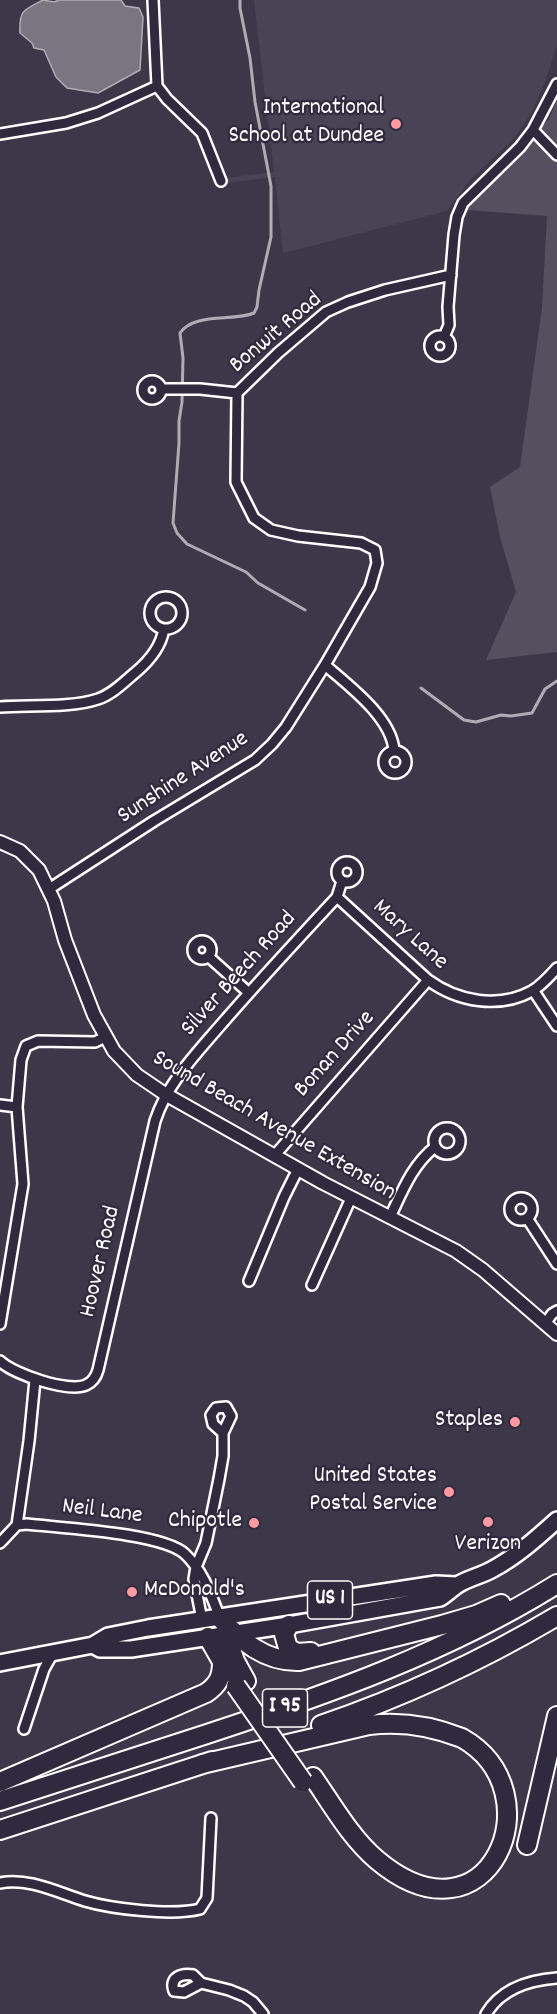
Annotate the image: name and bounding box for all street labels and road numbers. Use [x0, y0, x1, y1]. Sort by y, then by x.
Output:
street label: Bonwit Road [225, 287, 329, 381]
street label: Sunshine Avenue [113, 726, 255, 832]
street label: Mary Lane [365, 894, 453, 978]
street label: Silver Beech Road [176, 906, 304, 1044]
street label: Bonan Drive [289, 1006, 383, 1104]
street label: Sound Beach Avenue Extension [146, 1045, 400, 1209]
street label: Hoover Road [75, 1203, 129, 1321]
street label: Neil Lane [60, 1494, 144, 1532]
road number: US 1 [308, 1581, 352, 1619]
road number: I 95 [262, 1689, 308, 1727]

